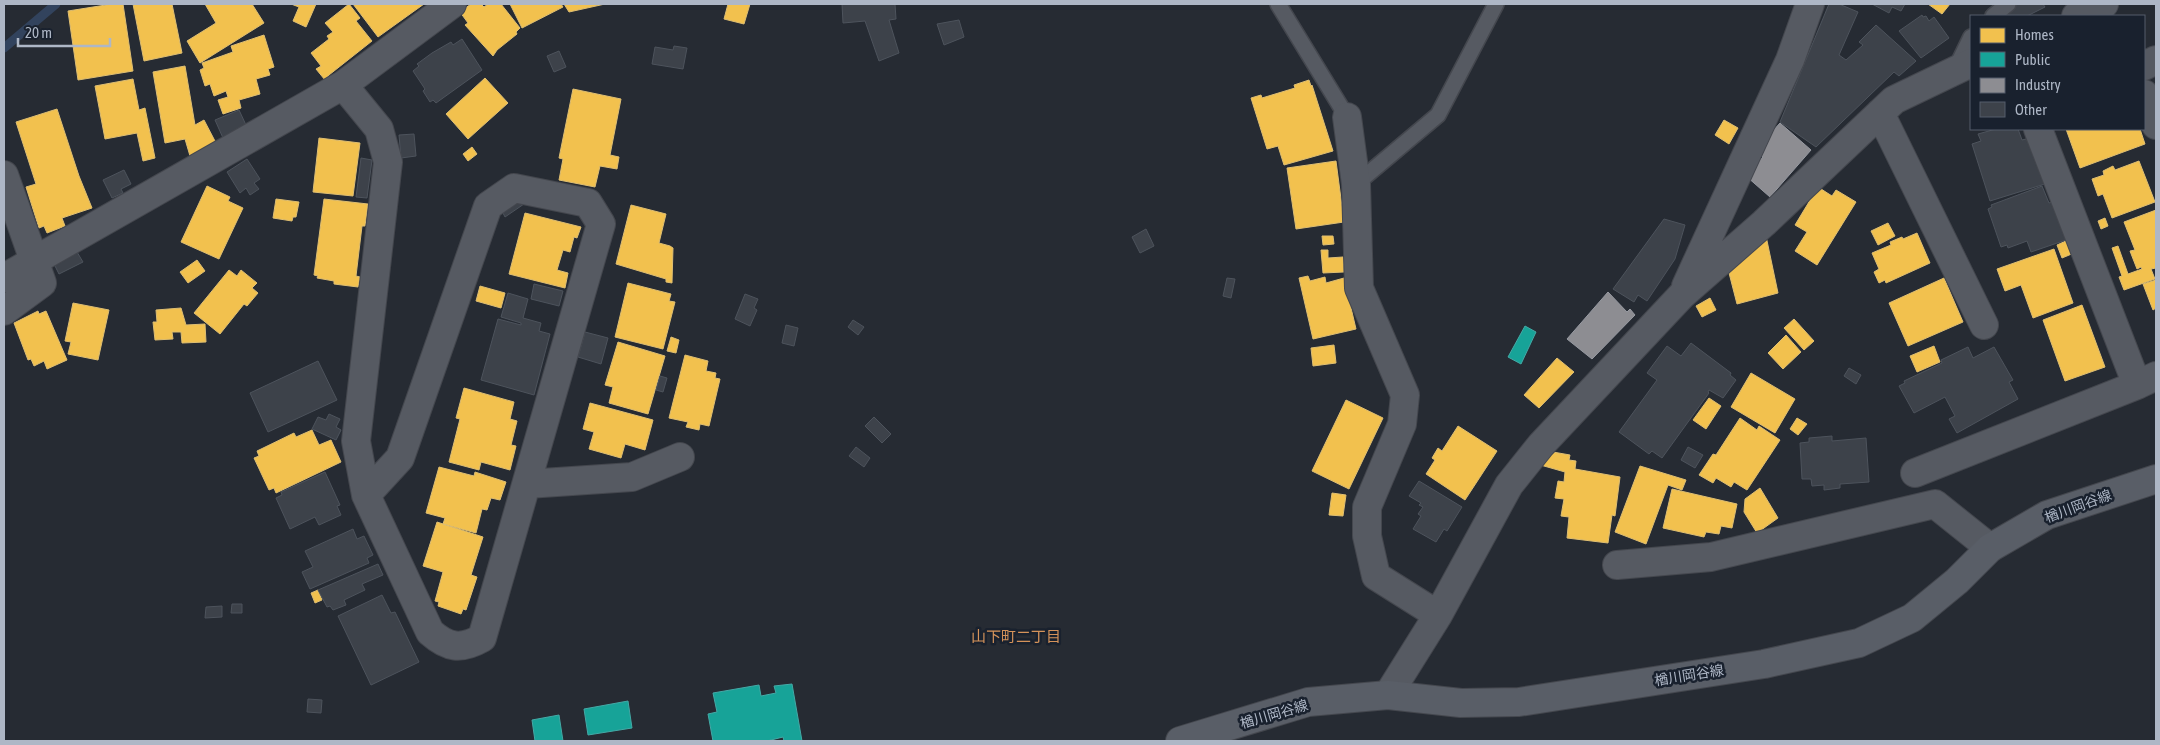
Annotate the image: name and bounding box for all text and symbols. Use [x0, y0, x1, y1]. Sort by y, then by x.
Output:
scale bar [18, 15, 110, 47]
legend [1970, 15, 2145, 130]
text: 20 m [25, 24, 52, 41]
text: Homes [2015, 26, 2054, 43]
text: Public [2015, 51, 2050, 68]
text: Industry [2015, 76, 2061, 93]
text: Other [2015, 101, 2047, 118]
street label: 楢川岡谷線 [2042, 487, 2114, 525]
district label: 山下町二丁目 [971, 628, 1061, 645]
street label: 楢川岡谷線 [1653, 662, 1725, 688]
street label: 楢川岡谷線 [1238, 697, 1310, 731]

